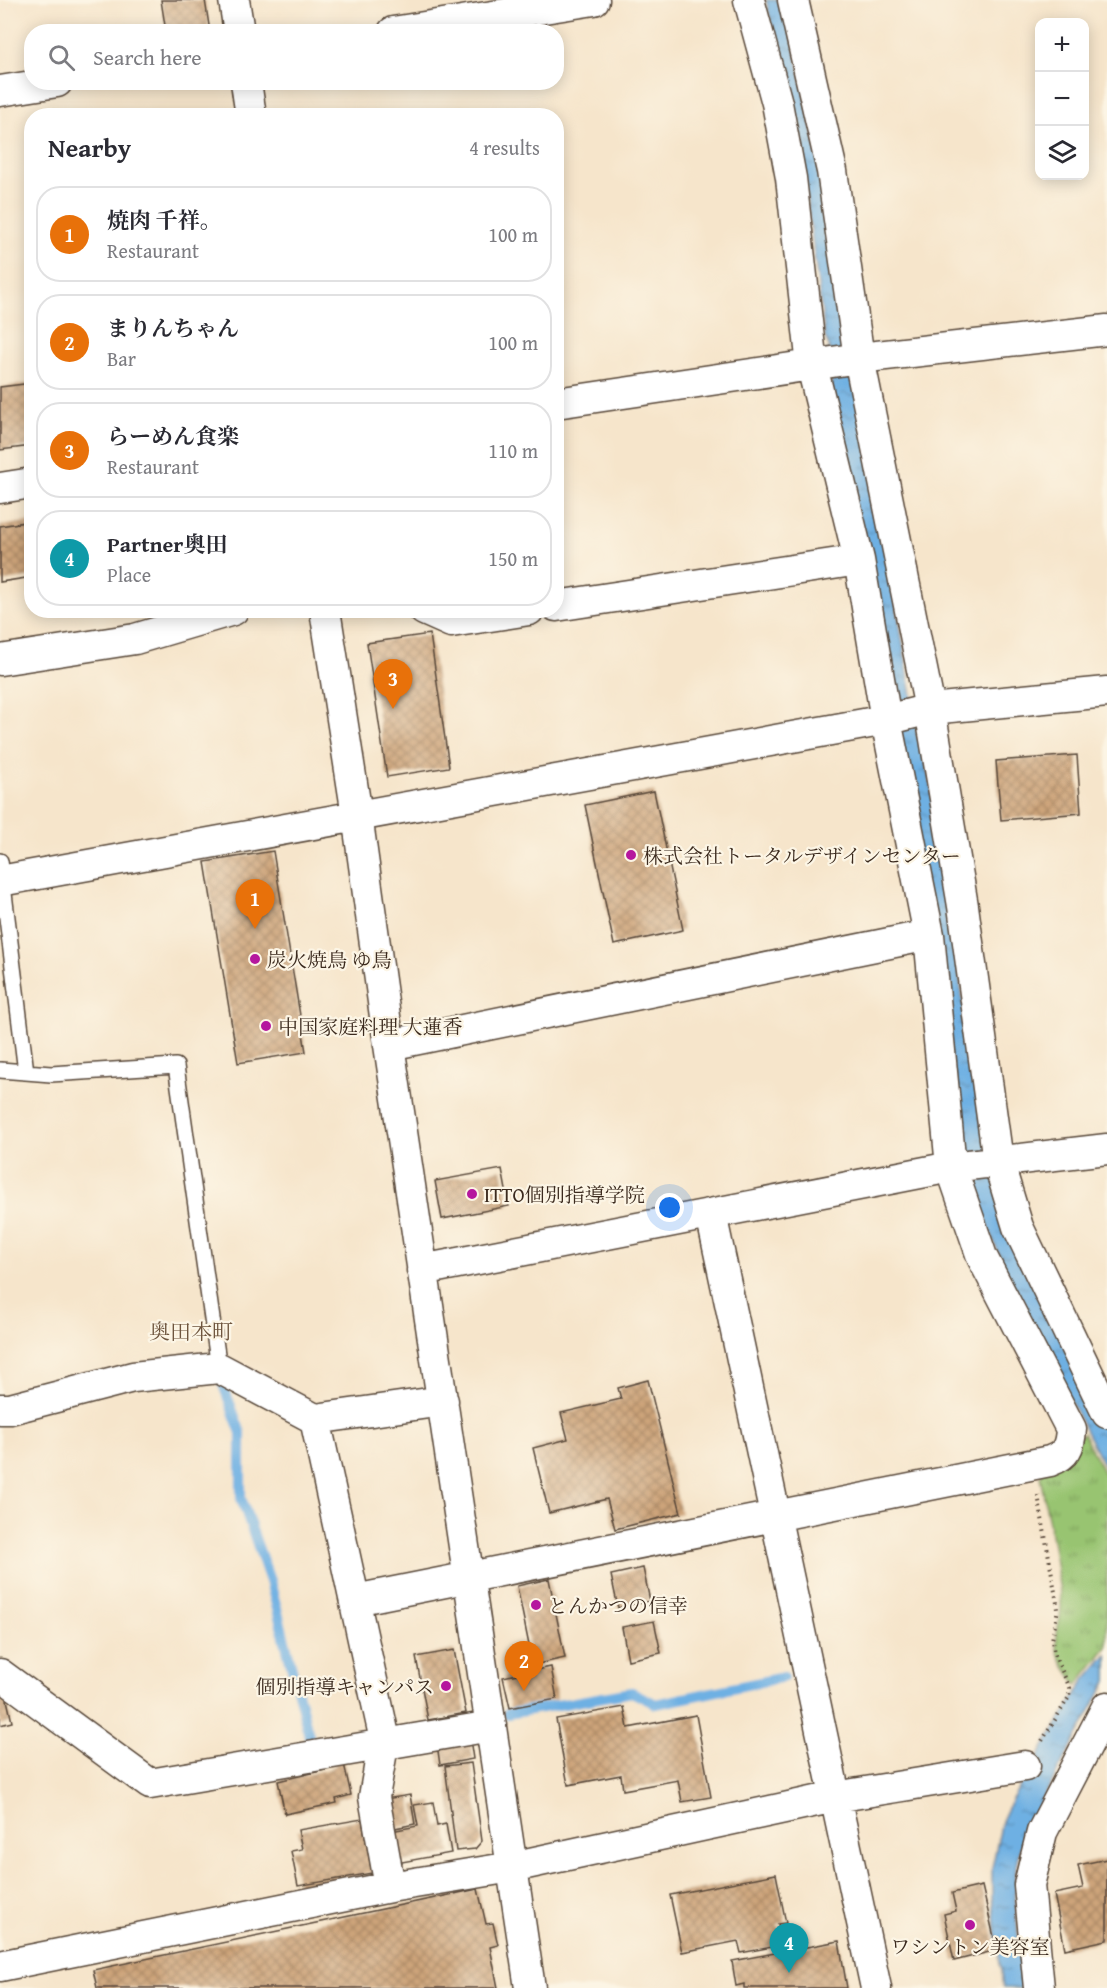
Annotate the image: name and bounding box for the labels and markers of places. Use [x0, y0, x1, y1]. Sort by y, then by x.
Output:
pin: 3 [374, 660, 412, 709]
place label: 株式会社トータルデザインセンター [643, 841, 961, 870]
marker: 株式会社トータルデザインセンター [624, 848, 638, 862]
pin: 1 [236, 880, 274, 929]
place label: 炭火焼鳥 ゆ鳥 [267, 945, 391, 974]
marker: 炭火焼鳥 ゆ鳥 [248, 952, 262, 966]
place label: 中国家庭料理 大蓮香 [278, 1012, 462, 1041]
marker: 中国家庭料理 大蓮香 [259, 1019, 273, 1033]
place label: ITTO個別指導学院 [484, 1180, 645, 1209]
marker: ITTO個別指導学院 [465, 1187, 479, 1201]
place label: とんかつの信幸 [548, 1591, 688, 1620]
marker: とんかつの信幸 [529, 1598, 543, 1612]
pin: 2 [504, 1642, 544, 1691]
place label: 個別指導キャンパス [255, 1672, 434, 1701]
marker: 個別指導キャンパス [439, 1679, 453, 1693]
marker: ワシントン美容室 [963, 1918, 977, 1932]
pin: 4 [770, 1924, 808, 1973]
place label: ワシントン美容室 [890, 1932, 1050, 1961]

